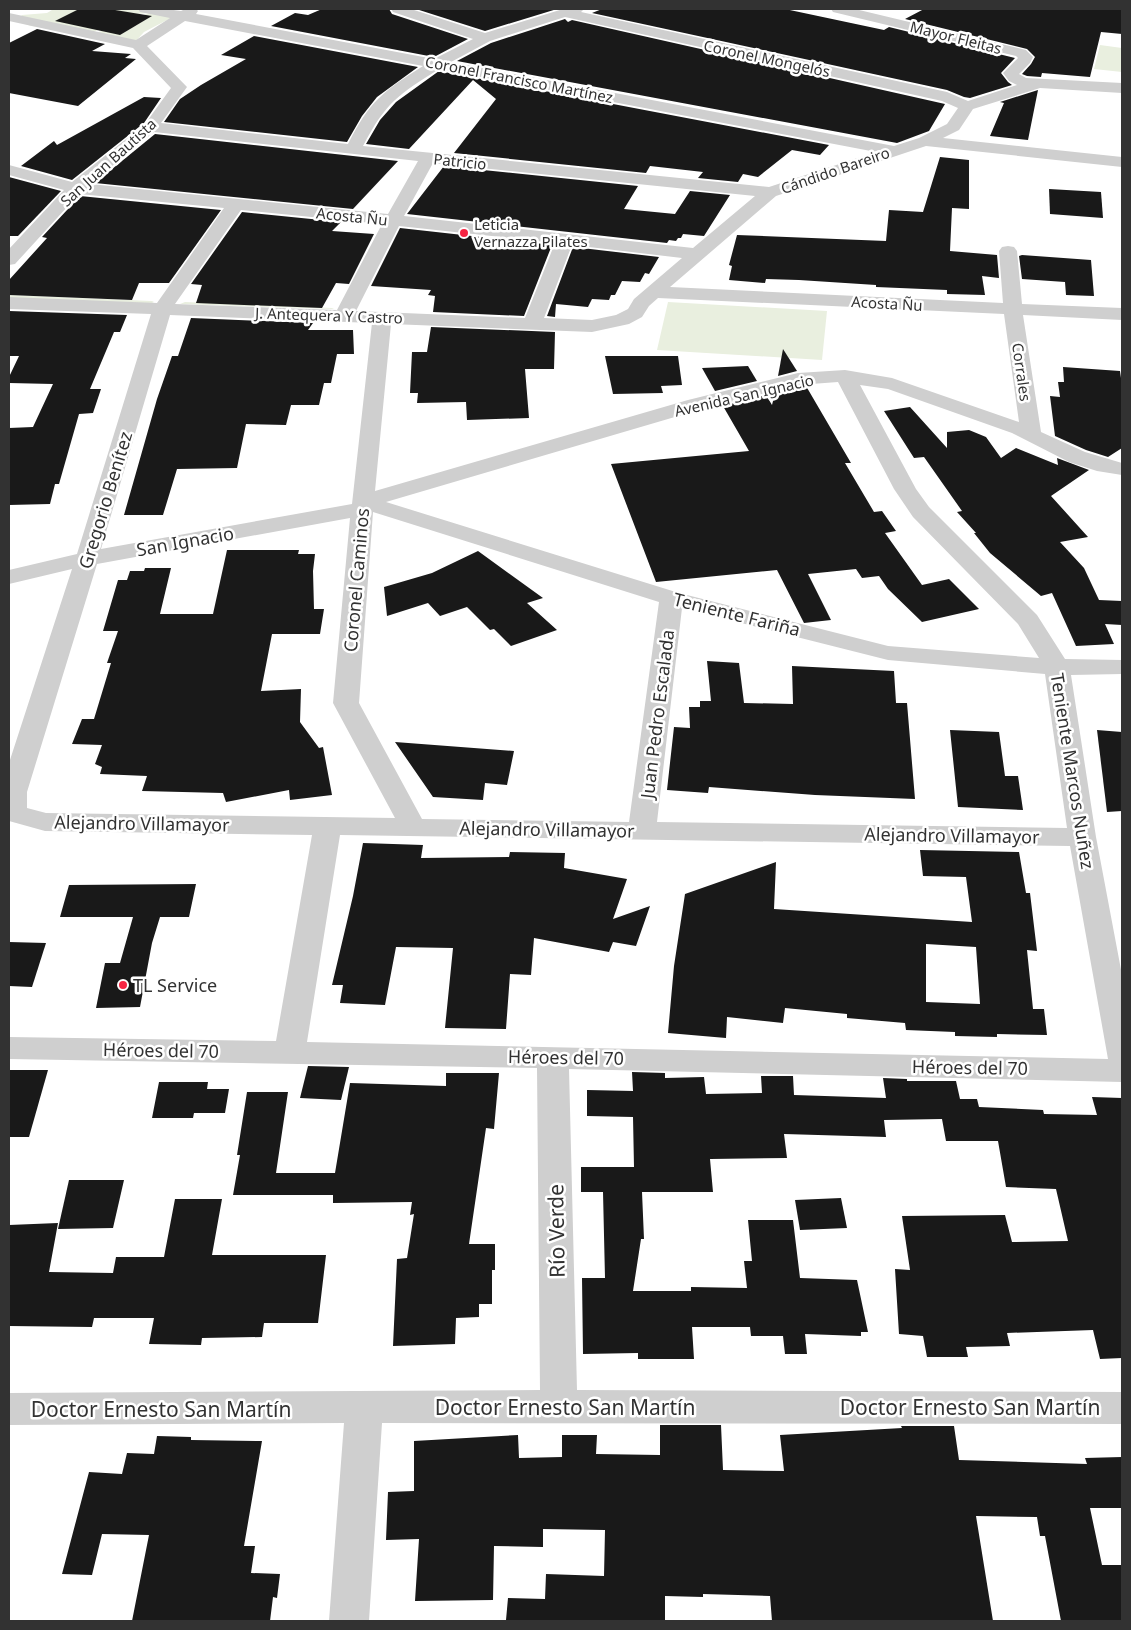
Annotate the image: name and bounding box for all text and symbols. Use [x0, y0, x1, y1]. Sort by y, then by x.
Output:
street label: Mayor Fleitas [908, 16, 1004, 58]
street label: Coronel Mongelós [702, 35, 832, 81]
street label: Coronel Francisco Martínez [423, 51, 615, 107]
street label: San Juan Bautista [56, 114, 160, 210]
street label: Cándido Bareiro [778, 142, 892, 198]
street label: Patricio [433, 148, 487, 174]
street label: Acosta Ñu [315, 202, 389, 230]
place label: Leticia Vernazza Pilates [474, 214, 588, 251]
marker: Leticia Vernazza Pilates [458, 227, 470, 239]
street label: Acosta Ñu [851, 291, 923, 315]
street label: J. Antequera Y Castro [253, 302, 403, 328]
street label: Corrales [1008, 342, 1036, 402]
street label: Avenida San Ignacio [672, 369, 816, 421]
street label: Gregorio Benítez [73, 428, 137, 572]
street label: Coronel Caminos [338, 507, 374, 653]
street label: San Ignacio [134, 521, 236, 561]
street label: Teniente Fariña [671, 587, 803, 641]
street label: Juan Pedro Escalada [634, 628, 679, 802]
street label: Teniente Marcos Nuñez [1046, 671, 1100, 871]
street label: Alejandro Villamayor [54, 809, 230, 837]
street label: Alejandro Villamayor [459, 815, 635, 843]
street label: Alejandro Villamayor [864, 821, 1040, 849]
place label: TL Service [133, 973, 217, 997]
marker: TL Service [117, 979, 129, 991]
street label: Héroes del 70 [103, 1037, 219, 1063]
street label: Héroes del 70 [508, 1044, 624, 1070]
street label: Héroes del 70 [912, 1054, 1028, 1080]
street label: Río Verde [541, 1184, 571, 1278]
street label: Doctor Ernesto San Martín [435, 1393, 695, 1421]
street label: Doctor Ernesto San Martín [840, 1393, 1100, 1421]
street label: Doctor Ernesto San Martín [31, 1395, 291, 1423]

